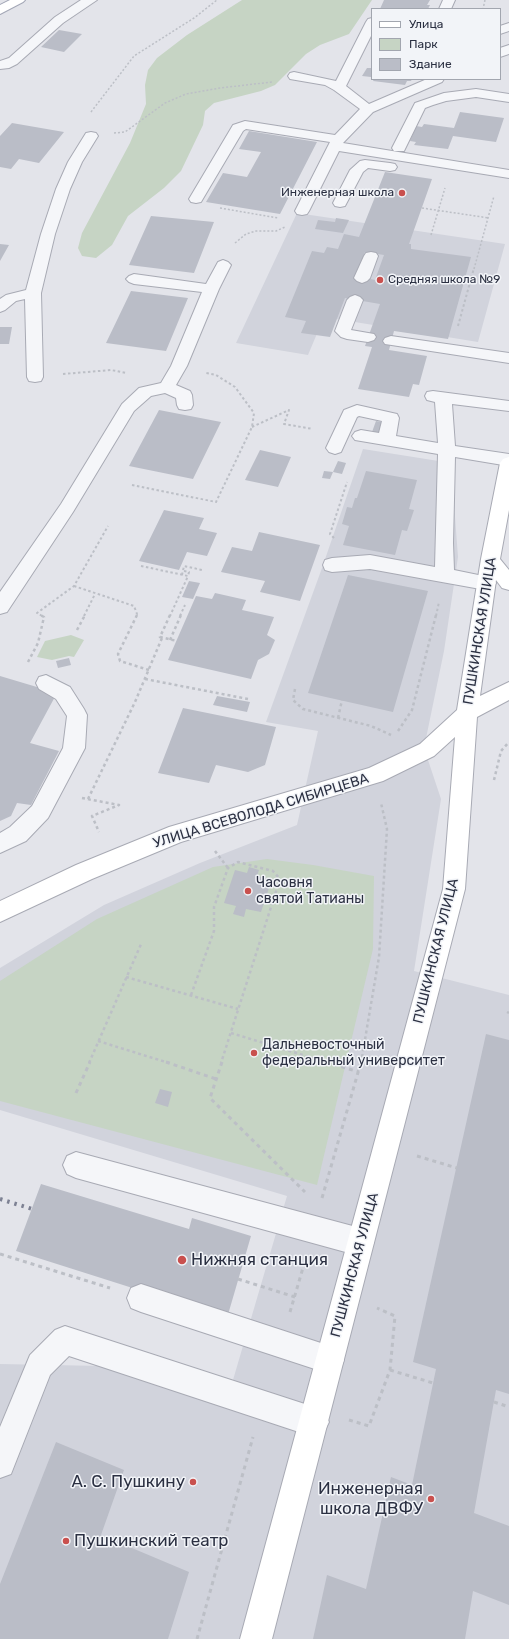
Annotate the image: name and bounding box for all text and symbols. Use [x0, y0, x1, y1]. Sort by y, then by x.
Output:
legend [371, 8, 501, 80]
text: Улица [409, 17, 443, 31]
text: Парк [409, 37, 438, 51]
text: Здание [409, 57, 452, 71]
place label: Инженерная школа [281, 186, 394, 200]
marker: Инженерная школа [397, 188, 407, 198]
place label: Средняя школа №9 [388, 273, 500, 287]
marker: Средняя школа №9 [375, 275, 385, 285]
street label: ПУШКИНСКАЯ УЛИЦА [460, 556, 500, 706]
street label: УЛИЦА ВСЕВОЛОДА СИБИРЦЕВА [151, 770, 371, 852]
place label: Часовня святой Татианы [256, 875, 364, 908]
street label: ПУШКИНСКАЯ УЛИЦА [410, 877, 462, 1025]
marker: Часовня святой Татианы [243, 886, 253, 896]
place label: Дальневосточный федеральный университет [262, 1037, 445, 1070]
marker: Дальневосточный федеральный университет [249, 1048, 259, 1058]
street label: ПУШКИНСКАЯ УЛИЦА [328, 1191, 382, 1339]
place label: Нижняя станция [191, 1250, 328, 1270]
marker: Нижняя станция [176, 1254, 188, 1266]
place label: А. С. Пушкину [71, 1472, 185, 1492]
marker: А. С. Пушкину [188, 1477, 198, 1487]
place label: Инженерная школа ДВФУ [318, 1479, 423, 1519]
marker: Инженерная школа ДВФУ [426, 1494, 436, 1504]
place label: Пушкинский театр [74, 1531, 228, 1551]
marker: Пушкинский театр [61, 1536, 71, 1546]

